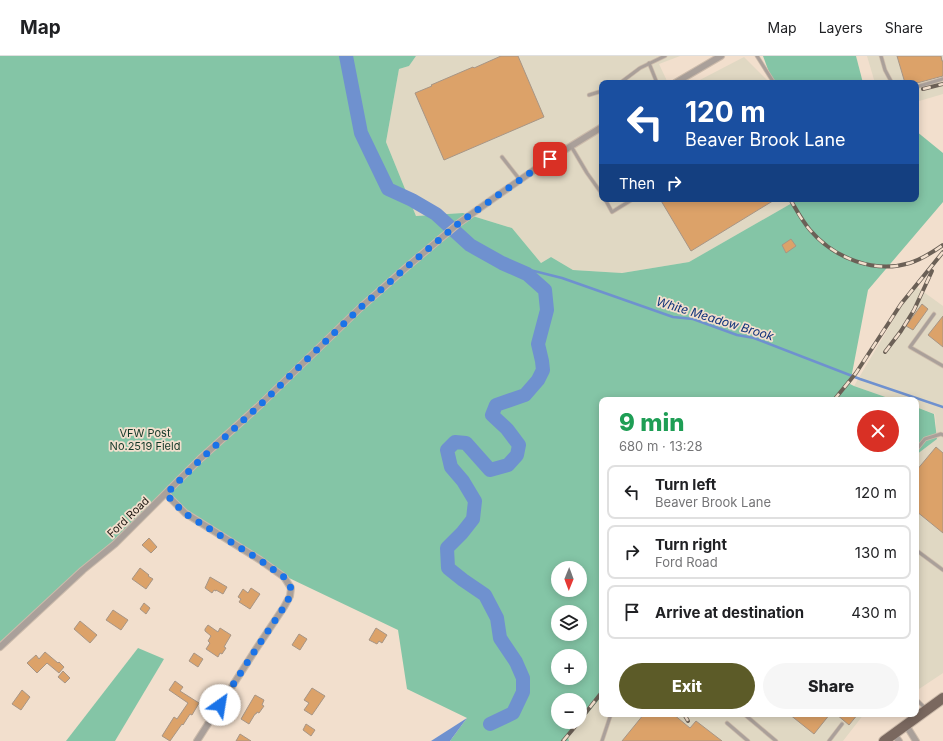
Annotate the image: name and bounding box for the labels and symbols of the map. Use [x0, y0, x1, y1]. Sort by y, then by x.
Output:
pin [533, 142, 567, 176]
water label: White Meadow Brook [655, 294, 776, 344]
park label: VFW Post No.2519 Field [110, 426, 180, 453]
street label: Ford Road [104, 494, 152, 540]
north arrow [551, 561, 587, 597]
position arrow [199, 684, 241, 726]

